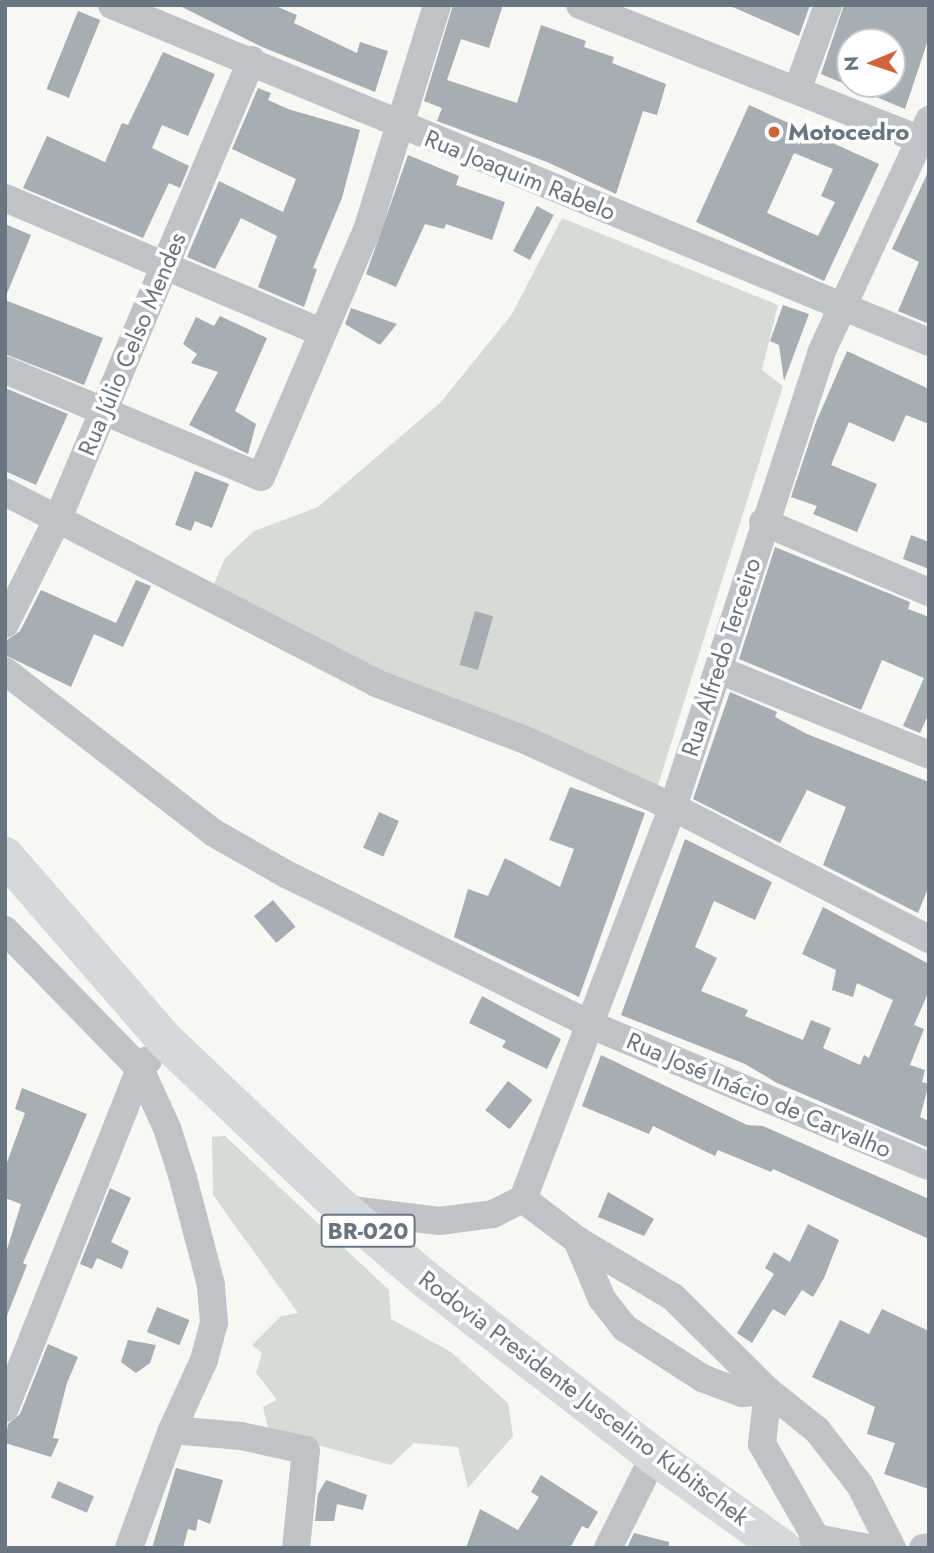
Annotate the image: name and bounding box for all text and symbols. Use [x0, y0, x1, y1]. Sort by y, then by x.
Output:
north arrow [836, 28, 906, 98]
text: N [838, 56, 865, 72]
place label: Motocedro [788, 118, 909, 146]
street label: Rua Joaquim Rabelo [420, 124, 620, 226]
marker: Motocedro [766, 124, 782, 140]
street label: Rua Júlio Celso Mendes [72, 228, 192, 460]
street label: Rua Alfredo Terceiro [675, 554, 767, 760]
street label: Rua José Inácio de Carvalho [622, 1026, 896, 1164]
road number: BR-020 [319, 1212, 417, 1250]
street label: Rodovia Presidente Juscelino Kubitschek [413, 1264, 755, 1532]

